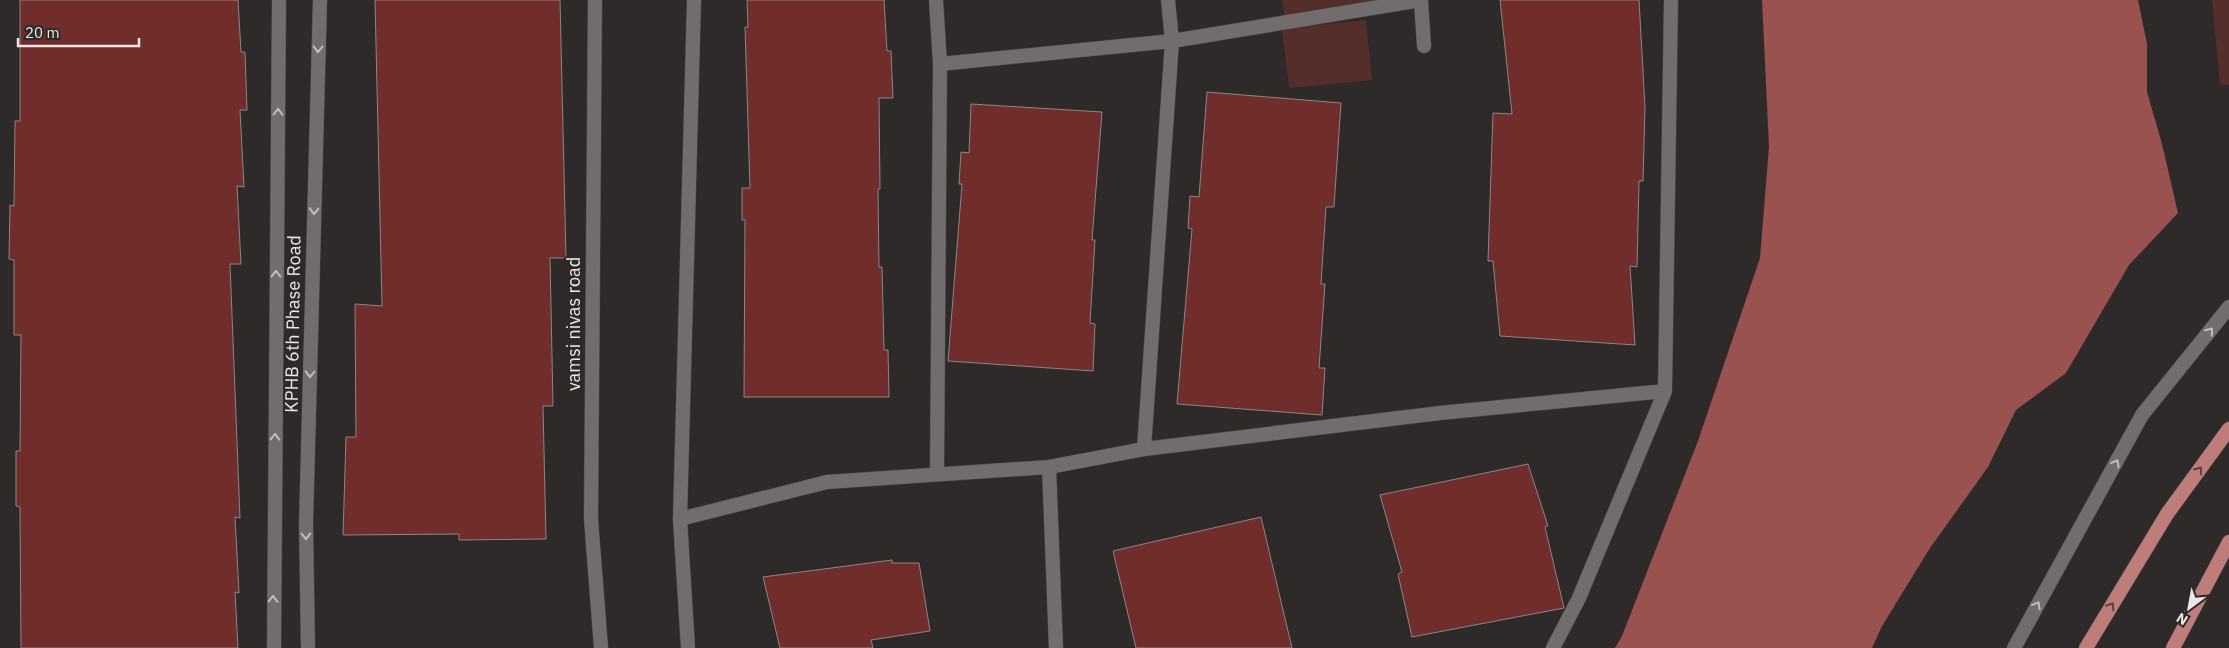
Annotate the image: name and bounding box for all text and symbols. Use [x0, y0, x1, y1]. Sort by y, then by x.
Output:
scale bar [18, 15, 139, 47]
text: 20 m [25, 23, 60, 42]
one-way arrow [313, 45, 324, 53]
one-way arrow [273, 108, 283, 116]
one-way arrow [309, 208, 319, 215]
street label: KPHB 6th Phase Road [279, 235, 306, 413]
street label: vamsi nivas road [562, 257, 585, 391]
one-way arrow [271, 270, 281, 278]
one-way arrow [2204, 328, 2212, 337]
one-way arrow [305, 370, 315, 378]
one-way arrow [270, 433, 280, 440]
one-way arrow [2109, 459, 2119, 468]
one-way arrow [2193, 466, 2202, 476]
one-way arrow [301, 532, 311, 540]
north arrow [2164, 583, 2214, 633]
one-way arrow [268, 595, 278, 603]
one-way arrow [2031, 602, 2041, 611]
one-way arrow [2104, 603, 2114, 612]
text: N [2173, 609, 2191, 629]

